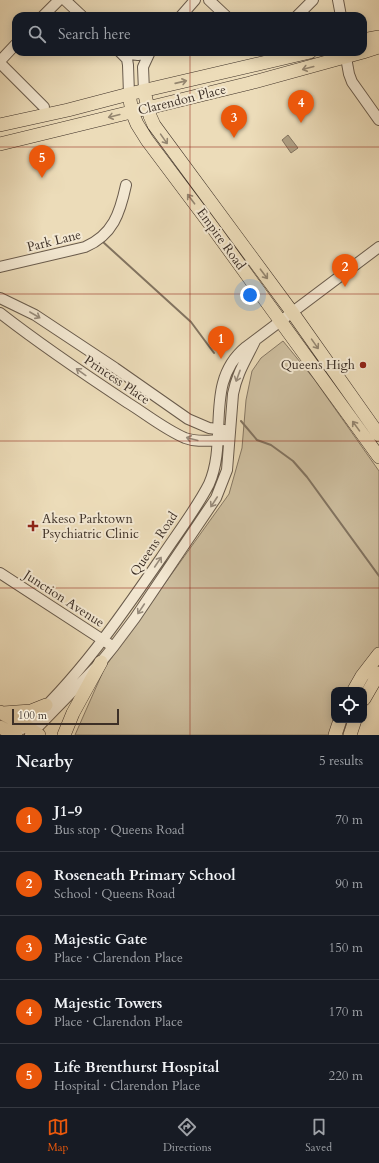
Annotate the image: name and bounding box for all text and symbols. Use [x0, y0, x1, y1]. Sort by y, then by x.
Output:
search box [12, 12, 367, 56]
icon: search [26, 23, 48, 45]
text: Search here [58, 24, 131, 44]
one-way arrow [302, 65, 315, 72]
one-way arrow [175, 78, 188, 85]
street label: Clarendon Place [136, 80, 228, 120]
pin: 4 [288, 90, 314, 123]
pin: 3 [221, 105, 247, 138]
one-way arrow [108, 113, 121, 120]
one-way arrow [160, 133, 168, 144]
pin: 5 [29, 145, 55, 178]
one-way arrow [187, 193, 195, 204]
street label: Empire Road [192, 204, 250, 274]
street label: Park Lane [25, 226, 83, 256]
pin: 2 [332, 254, 358, 287]
one-way arrow [259, 268, 268, 279]
your location [240, 285, 260, 305]
one-way arrow [29, 312, 41, 320]
pin: 1 [208, 326, 234, 359]
one-way arrow [311, 338, 319, 349]
street label: Princess Place [80, 351, 154, 409]
place label: Queens High [281, 356, 355, 374]
marker: Queens High [358, 360, 368, 370]
one-way arrow [76, 368, 87, 376]
one-way arrow [233, 369, 241, 381]
one-way arrow [352, 421, 360, 432]
one-way arrow [185, 435, 198, 442]
one-way arrow [209, 496, 218, 507]
street label: Queens Road [126, 508, 182, 580]
place label: Akeso Parktown Psychiatric Clinic [42, 510, 139, 543]
marker: Akeso Parktown Psychiatric Clinic [27, 520, 39, 532]
one-way arrow [154, 556, 162, 568]
street label: Junction Avenue [19, 565, 108, 632]
one-way arrow [137, 604, 145, 615]
map controls [331, 687, 367, 723]
button: locate [331, 687, 367, 723]
scale bar [12, 707, 119, 726]
text: 100 m [18, 708, 47, 723]
text: Nearby [16, 750, 73, 773]
text: 5 results [319, 752, 363, 770]
text: J1-9 [54, 801, 82, 821]
text: 1 [26, 811, 32, 829]
text: 70 m [335, 811, 363, 829]
text: Bus stop · Queens Road [54, 821, 184, 839]
text: Roseneath Primary School [54, 865, 236, 885]
text: 2 [26, 875, 32, 893]
text: 90 m [335, 875, 363, 893]
text: School · Queens Road [54, 885, 175, 903]
text: Majestic Gate [54, 929, 147, 949]
text: 3 [26, 939, 32, 957]
text: 150 m [329, 939, 363, 957]
text: Place · Clarendon Place [54, 949, 183, 967]
text: Majestic Towers [54, 993, 162, 1013]
text: 4 [26, 1003, 32, 1021]
text: 170 m [329, 1003, 363, 1021]
text: Place · Clarendon Place [54, 1013, 183, 1031]
text: Life Brenthurst Hospital [54, 1057, 219, 1077]
text: 5 [26, 1067, 32, 1085]
text: 220 m [329, 1067, 363, 1085]
text: Hospital · Clarendon Place [54, 1077, 200, 1095]
tab: Map [47, 1116, 69, 1155]
tab: Directions [163, 1116, 211, 1155]
tab: Saved [305, 1116, 332, 1155]

